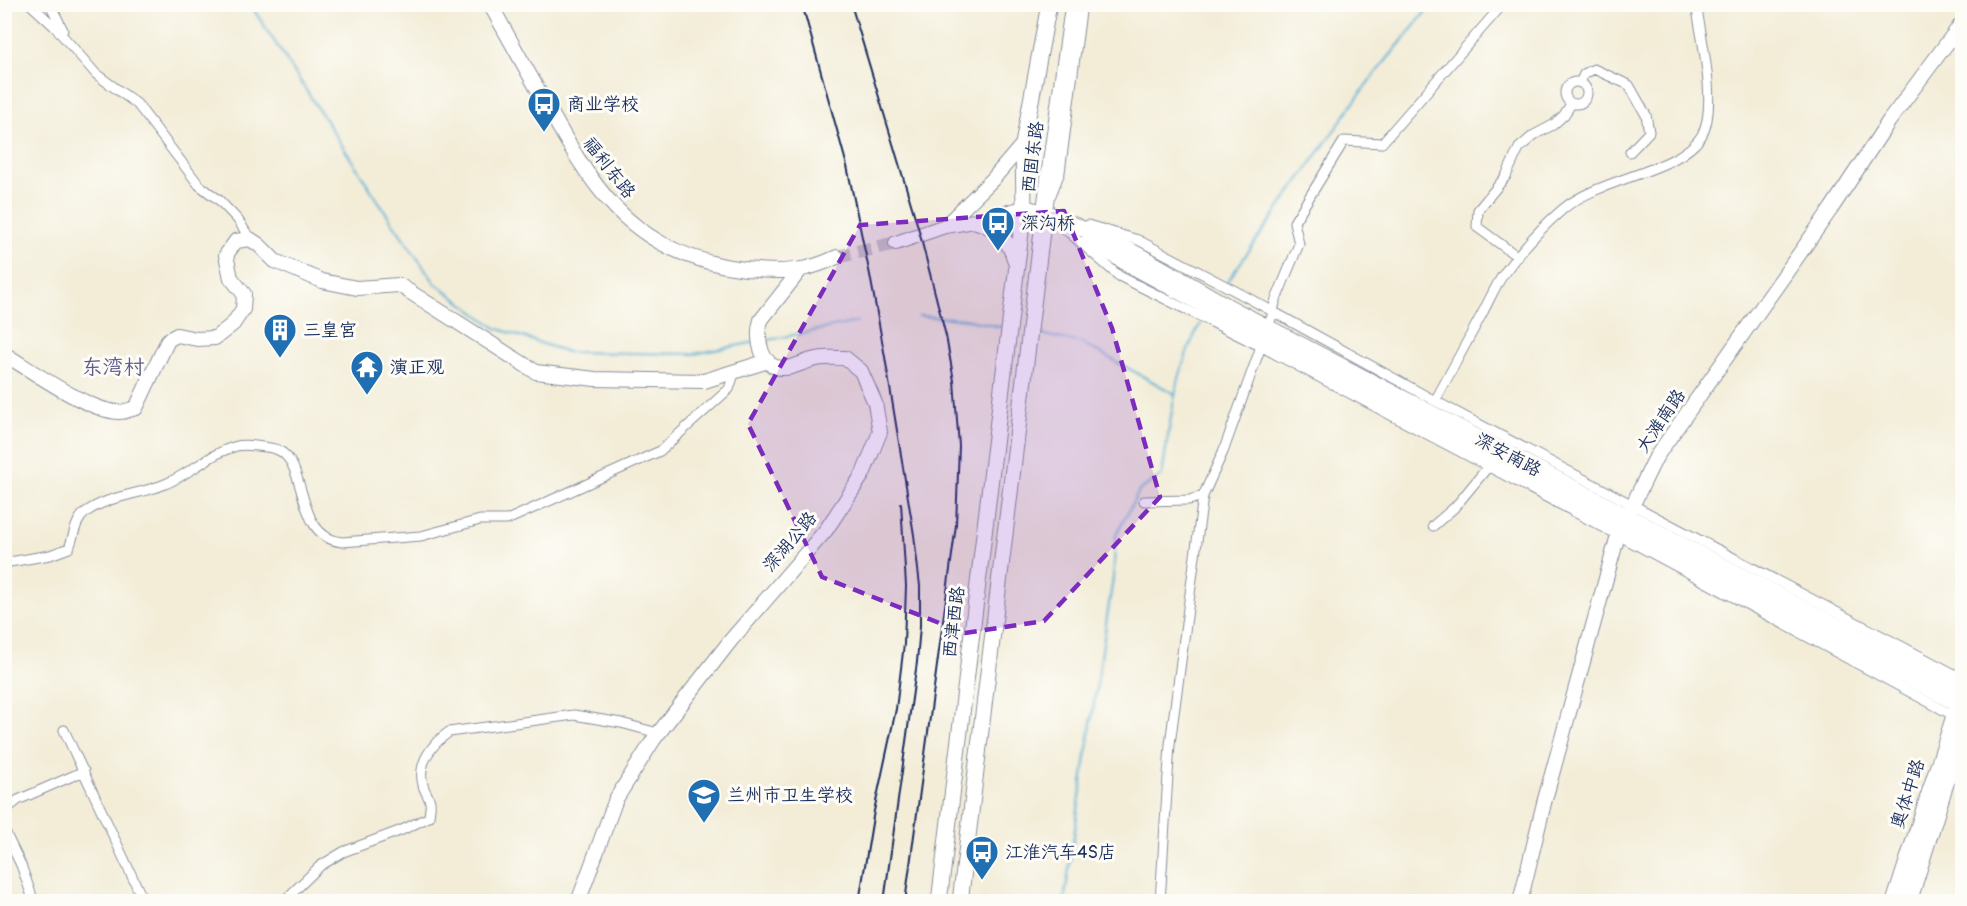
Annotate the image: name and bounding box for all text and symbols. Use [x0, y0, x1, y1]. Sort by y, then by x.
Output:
bus stop icon: 商业学校 [526, 86, 562, 133]
place label: 商业学校 [567, 93, 639, 116]
street label: 西固东路 [1017, 120, 1049, 194]
street label: 福利东路 [578, 133, 640, 203]
bus stop icon: 深沟桥 [980, 205, 1016, 252]
place label: 深沟桥 [1021, 212, 1075, 235]
building icon: 三皇宫 [262, 312, 298, 359]
place label: 三皇宫 [303, 319, 357, 342]
temple icon: 演正观 [349, 349, 385, 396]
district label: 东湾村 [82, 354, 145, 381]
place label: 演正观 [390, 356, 444, 379]
street label: 大滩南路 [1631, 385, 1691, 457]
street label: 深安南路 [1471, 428, 1545, 482]
street label: 深湖公路 [758, 507, 822, 577]
street label: 西津西路 [938, 585, 970, 659]
street label: 奥体中路 [1886, 756, 1930, 832]
school or university icon: 兰州市卫生学校 [686, 777, 722, 824]
place label: 兰州市卫生学校 [727, 784, 853, 807]
bus stop icon: 江淮汽车4S店 [964, 834, 1000, 881]
place label: 江淮汽车4S店 [1005, 841, 1116, 864]

